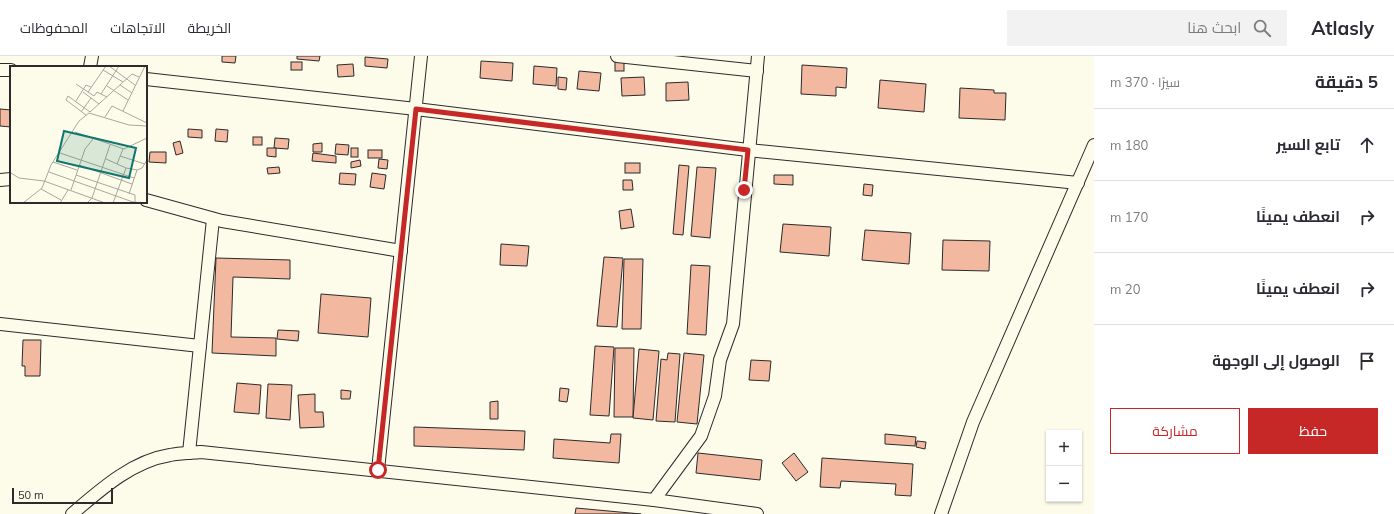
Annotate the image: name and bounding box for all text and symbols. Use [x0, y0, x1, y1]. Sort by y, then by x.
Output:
search box [1007, 10, 1287, 46]
text: Atlasly [1311, 16, 1374, 40]
icon: search [1251, 17, 1273, 39]
text: ابحث هنا [1187, 18, 1241, 37]
text: المحفوظات [20, 19, 88, 37]
text: الاتجاهات [110, 19, 166, 37]
text: الخريطة [188, 19, 231, 37]
inset map [10, 66, 147, 203]
text: 5 دقيقة [1315, 71, 1378, 92]
text: سيرًا · 370 m [1110, 74, 1180, 90]
icon: ahead [1356, 134, 1378, 156]
text: تابع السير [1276, 135, 1340, 154]
text: 180 m [1110, 137, 1148, 153]
route end [735, 181, 753, 199]
icon: right [1356, 206, 1378, 228]
text: انعطف يمينًا [1256, 207, 1340, 226]
text: 170 m [1110, 209, 1148, 225]
icon: right [1356, 278, 1378, 300]
text: انعطف يمينًا [1256, 279, 1340, 298]
text: 20 m [1110, 281, 1140, 297]
icon: arrive [1356, 350, 1378, 372]
text: الوصول إلى الوجهة [1212, 351, 1340, 370]
button: مشاركة [1110, 408, 1240, 454]
button: حفظ [1248, 408, 1378, 454]
map controls [1046, 430, 1082, 502]
button: + [1046, 430, 1082, 466]
route start [369, 461, 387, 479]
button: − [1046, 466, 1082, 502]
scale bar [12, 486, 113, 505]
text: 50 m [18, 488, 44, 502]

